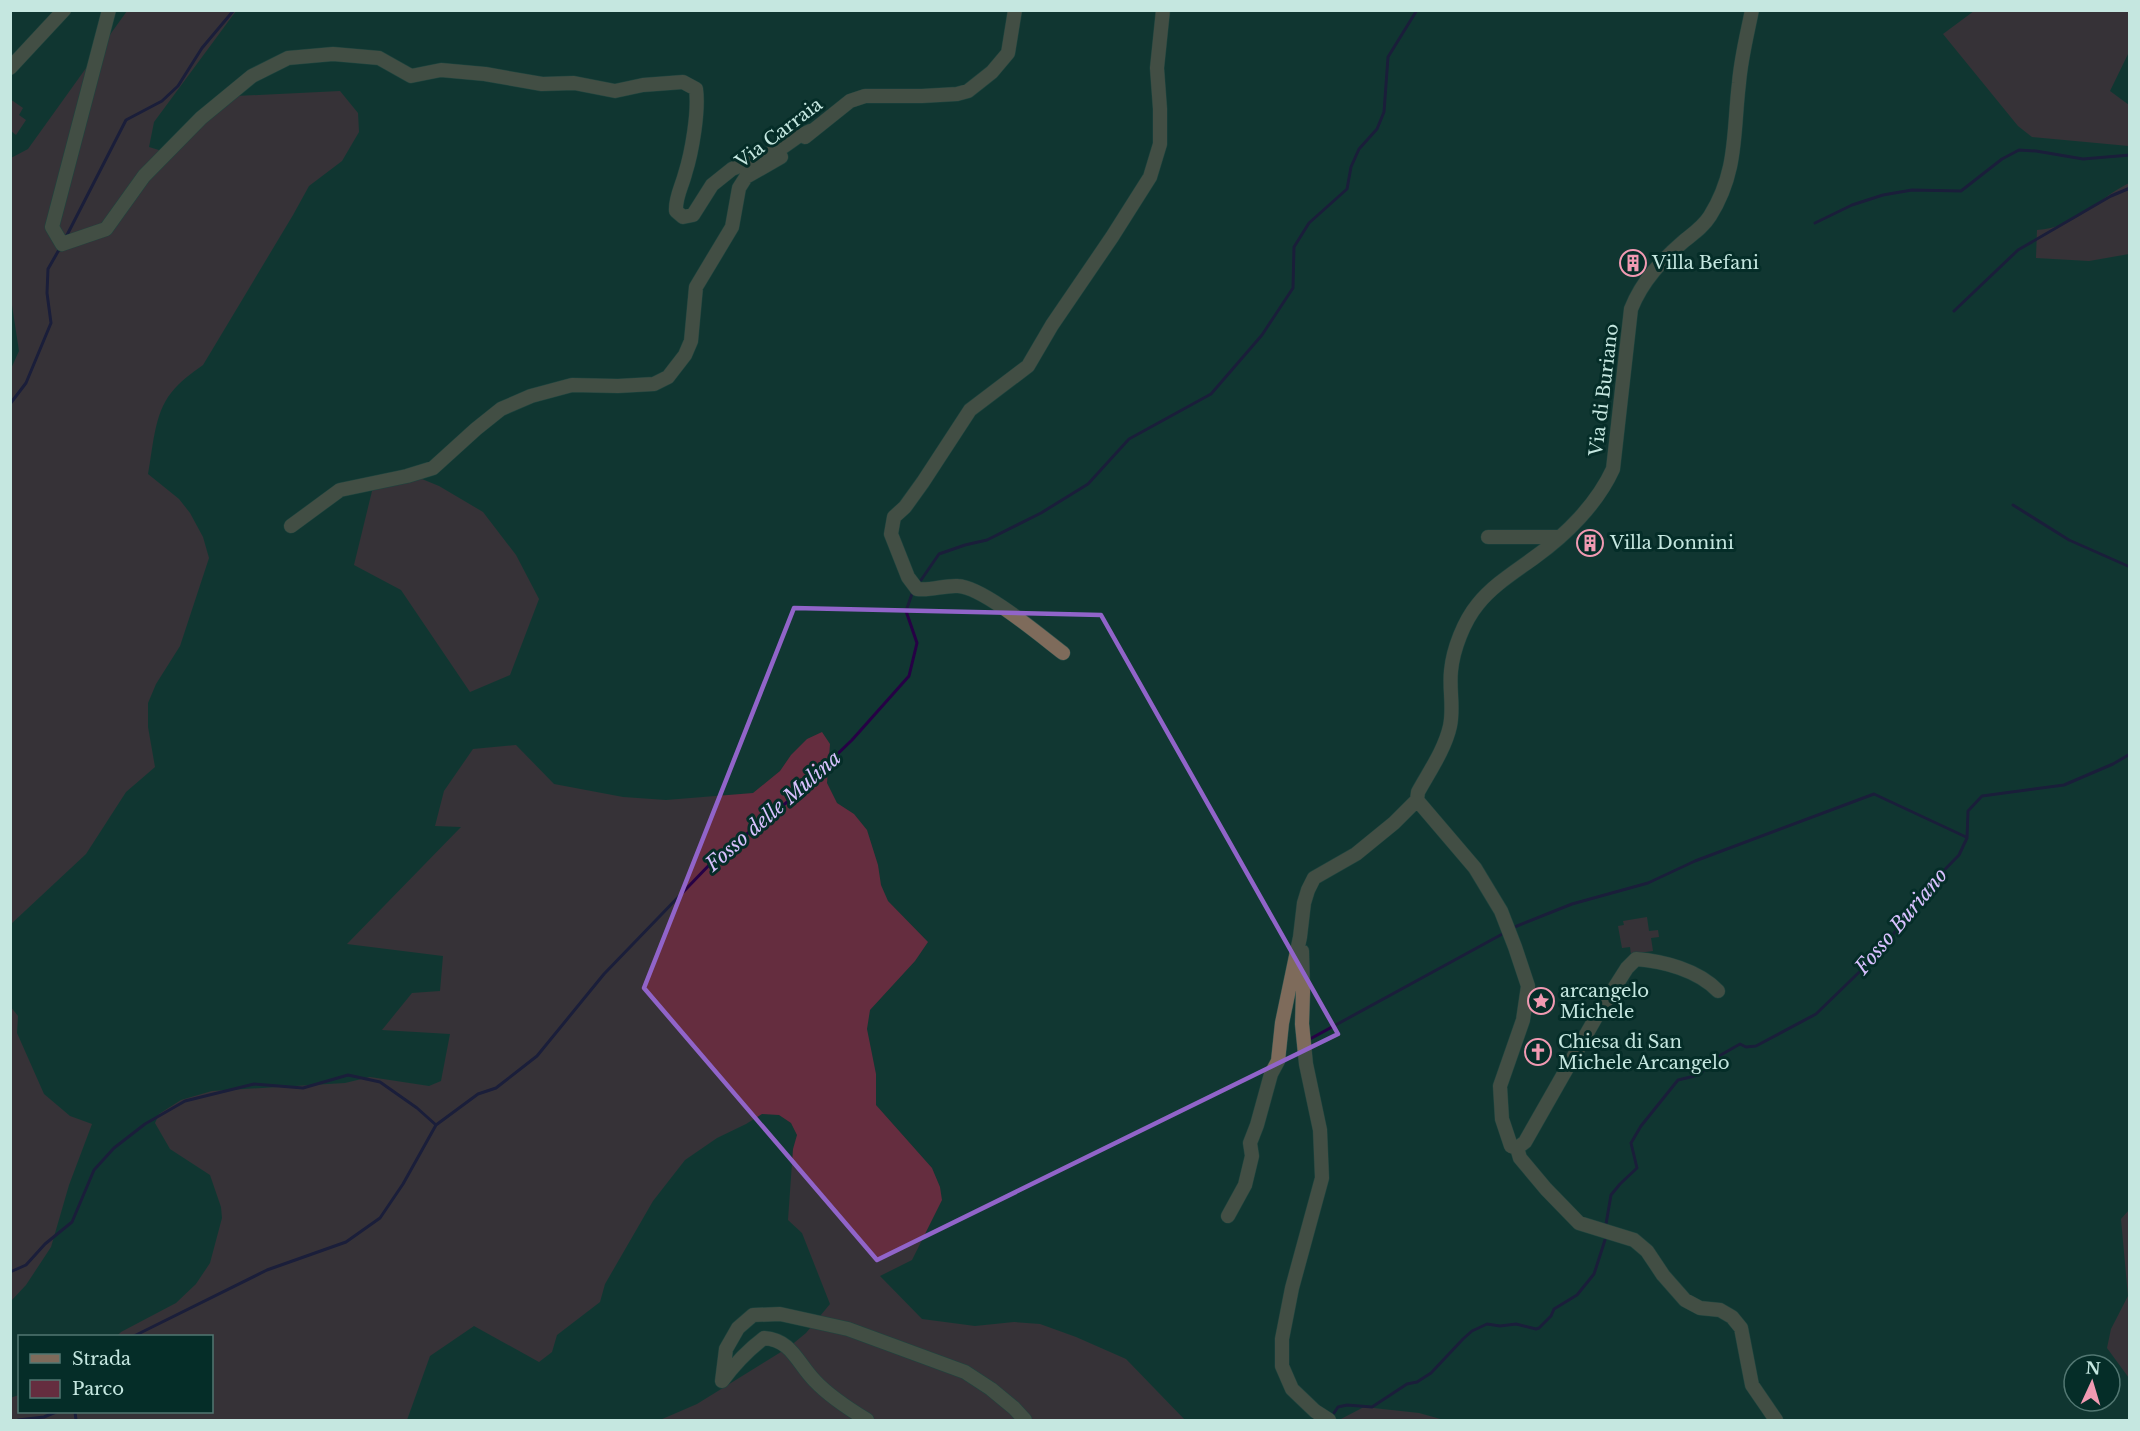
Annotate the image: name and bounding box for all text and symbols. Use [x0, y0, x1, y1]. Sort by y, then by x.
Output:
street label: Via Carraia [731, 93, 827, 173]
building icon: Villa Befani [1618, 248, 1648, 278]
place label: Villa Befani [1651, 252, 1759, 274]
street label: Via di Buriano [1585, 323, 1623, 458]
building icon: Villa Donnini [1575, 528, 1605, 558]
place label: Villa Donnini [1609, 532, 1734, 554]
water label: Fosso delle Mulina [700, 746, 846, 877]
water label: Fosso Buriano [1849, 863, 1952, 980]
place label: arcangelo Michele [1560, 980, 1649, 1023]
place icon: arcangelo Michele [1526, 986, 1556, 1016]
place label: Chiesa di San Michele Arcangelo [1558, 1031, 1730, 1074]
church icon: Chiesa di San Michele Arcangelo [1523, 1037, 1553, 1067]
legend [18, 1335, 213, 1413]
text: Strada [72, 1348, 131, 1370]
north arrow [2062, 1353, 2122, 1413]
text: N [2085, 1358, 2101, 1379]
text: Parco [72, 1378, 124, 1400]

